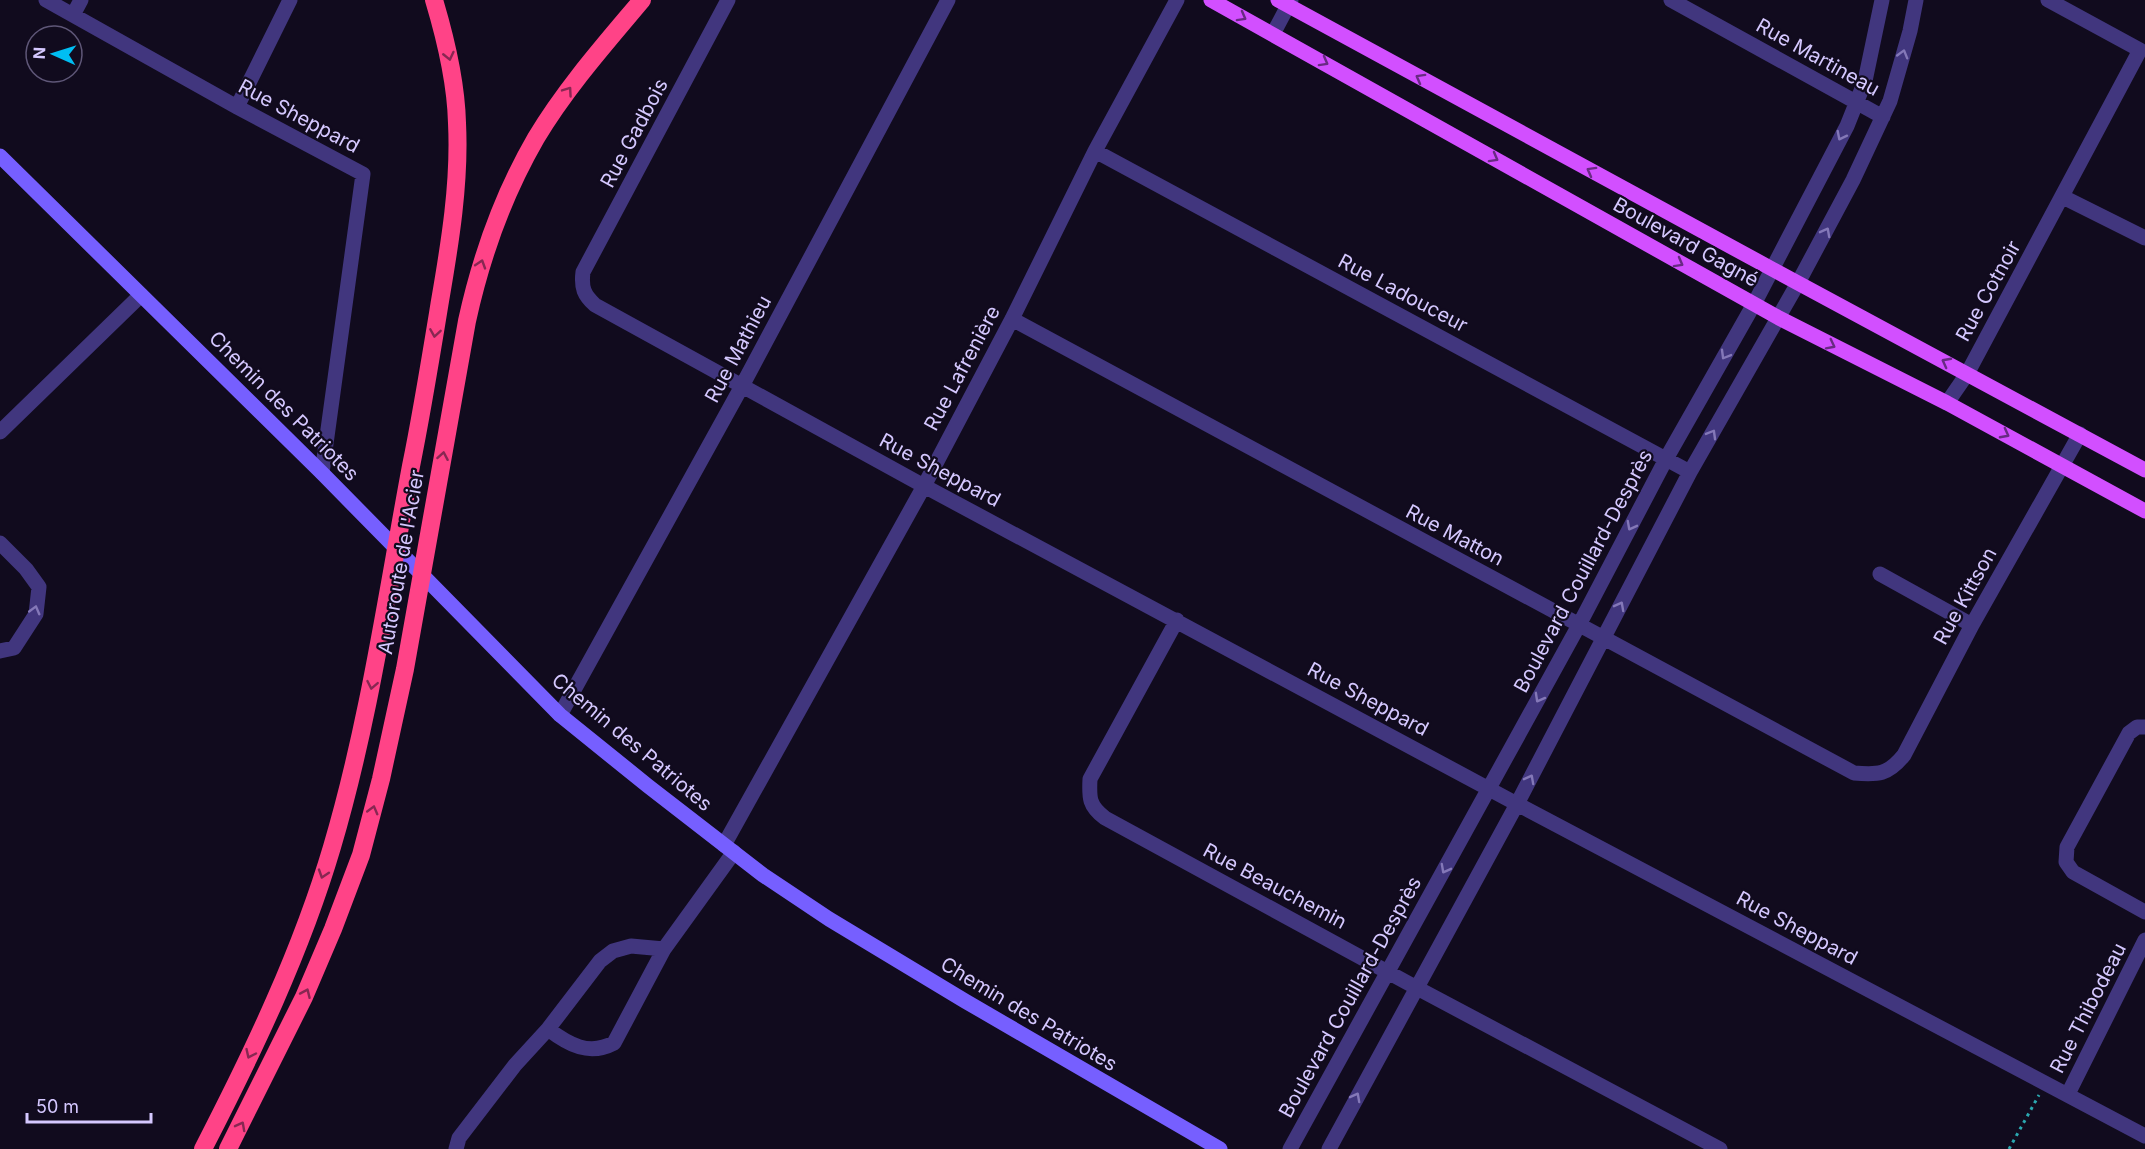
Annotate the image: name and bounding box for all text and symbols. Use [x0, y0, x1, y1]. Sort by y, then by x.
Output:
one-way arrow [1236, 10, 1246, 21]
street label: Rue Martineau [1752, 13, 1884, 101]
north arrow [24, 24, 84, 84]
text: N [29, 47, 49, 60]
one-way arrow [1896, 49, 1909, 59]
one-way arrow [442, 51, 455, 61]
one-way arrow [1318, 55, 1329, 66]
street label: Rue Sheppard [234, 74, 364, 158]
street label: Rue Gadbois [595, 74, 673, 192]
one-way arrow [1416, 74, 1426, 85]
one-way arrow [561, 86, 572, 97]
one-way arrow [1837, 130, 1848, 140]
one-way arrow [1488, 151, 1498, 162]
one-way arrow [1587, 167, 1598, 178]
street label: Boulevard Gagné [1609, 192, 1763, 292]
one-way arrow [1819, 227, 1830, 238]
street label: Rue Cotnoir [1951, 236, 2026, 345]
street label: Rue Ladouceur [1334, 249, 1472, 337]
one-way arrow [1673, 255, 1684, 267]
one-way arrow [474, 260, 486, 270]
street label: Rue Mathieu [700, 291, 776, 407]
street label: Rue Lafrenière [919, 301, 1005, 435]
street label: Chemin des Patriotes [204, 326, 364, 486]
one-way arrow [429, 329, 441, 338]
one-way arrow [1825, 337, 1836, 349]
one-way arrow [1721, 349, 1732, 359]
one-way arrow [1941, 358, 1952, 369]
one-way arrow [1998, 427, 2009, 438]
street label: Rue Sheppard [875, 428, 1005, 512]
one-way arrow [1705, 430, 1717, 440]
street label: Boulevard Couillard-Desprès [1509, 445, 1657, 697]
one-way arrow [436, 451, 449, 461]
street label: Autoroute de l'Acier [373, 468, 429, 656]
street label: Rue Matton [1402, 499, 1508, 571]
one-way arrow [1627, 519, 1638, 530]
street label: Rue Kittson [1928, 543, 2002, 649]
one-way arrow [1613, 601, 1624, 612]
one-way arrow [27, 605, 40, 615]
street label: Rue Sheppard [1303, 657, 1433, 741]
street label: Chemin des Patriotes [547, 668, 717, 816]
one-way arrow [366, 679, 379, 689]
one-way arrow [1535, 691, 1546, 702]
one-way arrow [1523, 774, 1534, 785]
one-way arrow [366, 805, 378, 816]
street label: Rue Beauchemin [1199, 838, 1351, 934]
one-way arrow [1441, 862, 1452, 873]
one-way arrow [318, 868, 331, 879]
street label: Boulevard Couillard-Desprès [1274, 872, 1426, 1122]
street label: Rue Sheppard [1732, 886, 1862, 970]
street label: Rue Thibodeau [2045, 939, 2131, 1077]
street label: Chemin des Patriotes [936, 952, 1122, 1076]
one-way arrow [298, 988, 310, 999]
one-way arrow [246, 1048, 258, 1059]
scale bar [27, 1086, 152, 1124]
one-way arrow [1349, 1093, 1360, 1104]
text: 50 m [36, 1096, 79, 1117]
one-way arrow [234, 1121, 245, 1132]

